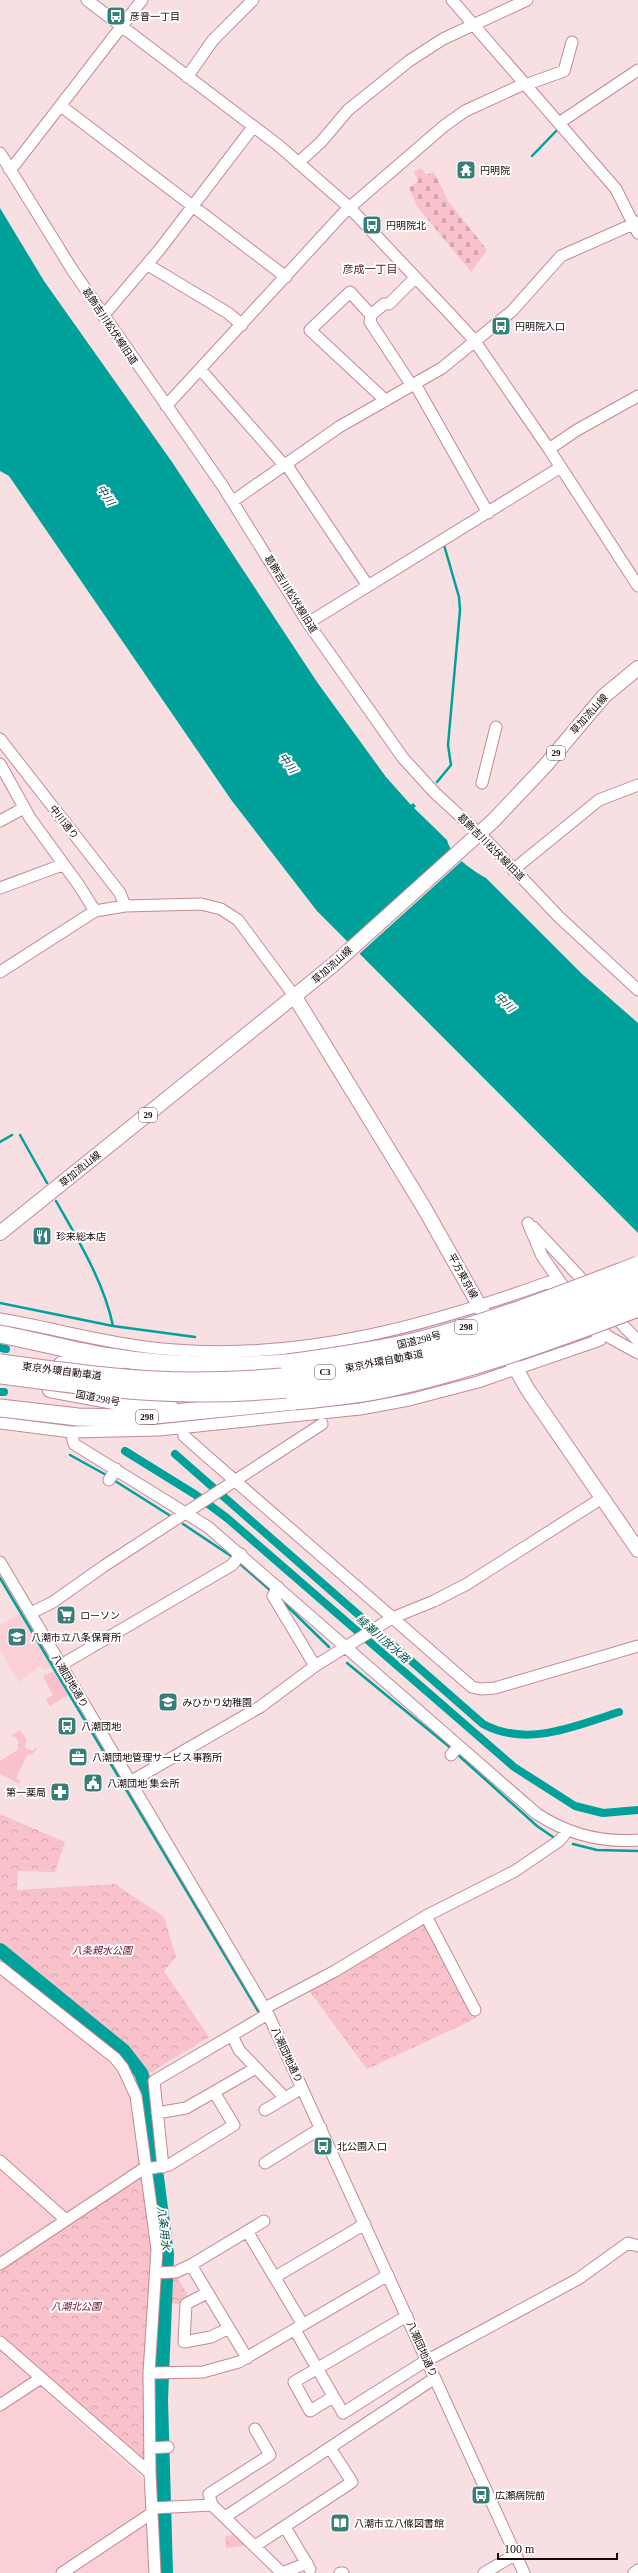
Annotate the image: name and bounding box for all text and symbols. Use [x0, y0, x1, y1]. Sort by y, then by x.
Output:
bus stop icon: 彦音一丁目 [105, 5, 127, 27]
place label: 彦音一丁目 [130, 11, 180, 22]
temple icon: 円明院 [455, 159, 477, 181]
place label: 円明院 [480, 165, 510, 176]
bus stop icon: 円明院北 [361, 214, 383, 236]
place label: 円明院北 [386, 220, 426, 231]
district label: 彦成一丁目 [343, 263, 398, 275]
street label: 葛飾吉川松伏線旧道 [80, 286, 140, 366]
bus stop icon: 円明院入口 [490, 315, 512, 337]
place label: 円明院入口 [515, 321, 565, 332]
water label: 中川 [95, 483, 118, 508]
street label: 葛飾吉川松伏線旧道 [262, 553, 320, 635]
street label: 草加流山線 [568, 692, 610, 736]
road number: 29 [547, 746, 565, 760]
water label: 中川 [277, 751, 300, 776]
street label: 中川通り [47, 803, 81, 841]
street label: 葛飾吉川松伏線旧道 [455, 811, 527, 883]
street label: 草加流山線 [310, 944, 354, 986]
water label: 中川 [493, 990, 518, 1015]
road number: 29 [139, 1108, 157, 1122]
street label: 草加流山線 [57, 1149, 103, 1189]
restaurant icon: 珍来総本店 [31, 1225, 53, 1247]
place label: 珍来総本店 [56, 1231, 106, 1242]
street label: 平方東京線 [446, 1251, 480, 1301]
road number: 298 [455, 1320, 477, 1334]
street label: 国道298号 [396, 1329, 442, 1351]
street label: 東京外環自動車道 [344, 1348, 424, 1374]
street label: 東京外環自動車道 [22, 1361, 102, 1381]
road number: C3 [315, 1365, 335, 1379]
street label: 国道298号 [75, 1388, 121, 1408]
road number: 298 [136, 1410, 158, 1424]
supermarket icon: ローソン [55, 1604, 77, 1626]
place label: ローソン [80, 1610, 120, 1621]
water label: 綾瀬川放水路 [354, 1613, 413, 1666]
school or university icon: 八潮市立八条保育所 [6, 1626, 28, 1648]
place label: 八潮市立八条保育所 [31, 1632, 121, 1643]
street label: 八潮団地通り [50, 1652, 90, 1710]
school or university icon: みひかり幼稚園 [157, 1691, 179, 1713]
place label: みひかり幼稚園 [182, 1697, 252, 1708]
bus stop icon: 八潮団地 [56, 1715, 78, 1737]
place label: 八潮団地 [81, 1721, 122, 1732]
office icon: 八潮団地管理サービス事務所 [67, 1746, 89, 1768]
place label: 八潮団地管理サービス事務所 [92, 1752, 222, 1763]
public building icon: 八潮団地 集会所 [82, 1772, 104, 1794]
place label: 八潮団地 集会所 [107, 1778, 180, 1789]
pharmacy icon: 第一薬局 [49, 1781, 71, 1803]
place label: 第一薬局 [6, 1787, 46, 1798]
park label: 八条親水公園 [72, 1945, 134, 1956]
street label: 八潮団地通り [269, 2025, 305, 2085]
bus stop icon: 北公園入口 [312, 2135, 334, 2157]
place label: 北公園入口 [337, 2141, 387, 2152]
water label: 八条用水 [155, 2205, 173, 2252]
park label: 八潮北公園 [51, 2301, 103, 2312]
street label: 八潮団地通り [405, 2319, 439, 2379]
bus stop icon: 広瀬病院前 [470, 2484, 492, 2506]
place label: 広瀬病院前 [495, 2490, 545, 2501]
library icon: 八潮市立八條図書館 [329, 2512, 351, 2534]
place label: 八潮市立八條図書館 [354, 2518, 444, 2529]
scale bar [498, 2535, 617, 2561]
text: 100 m [504, 2542, 535, 2556]

